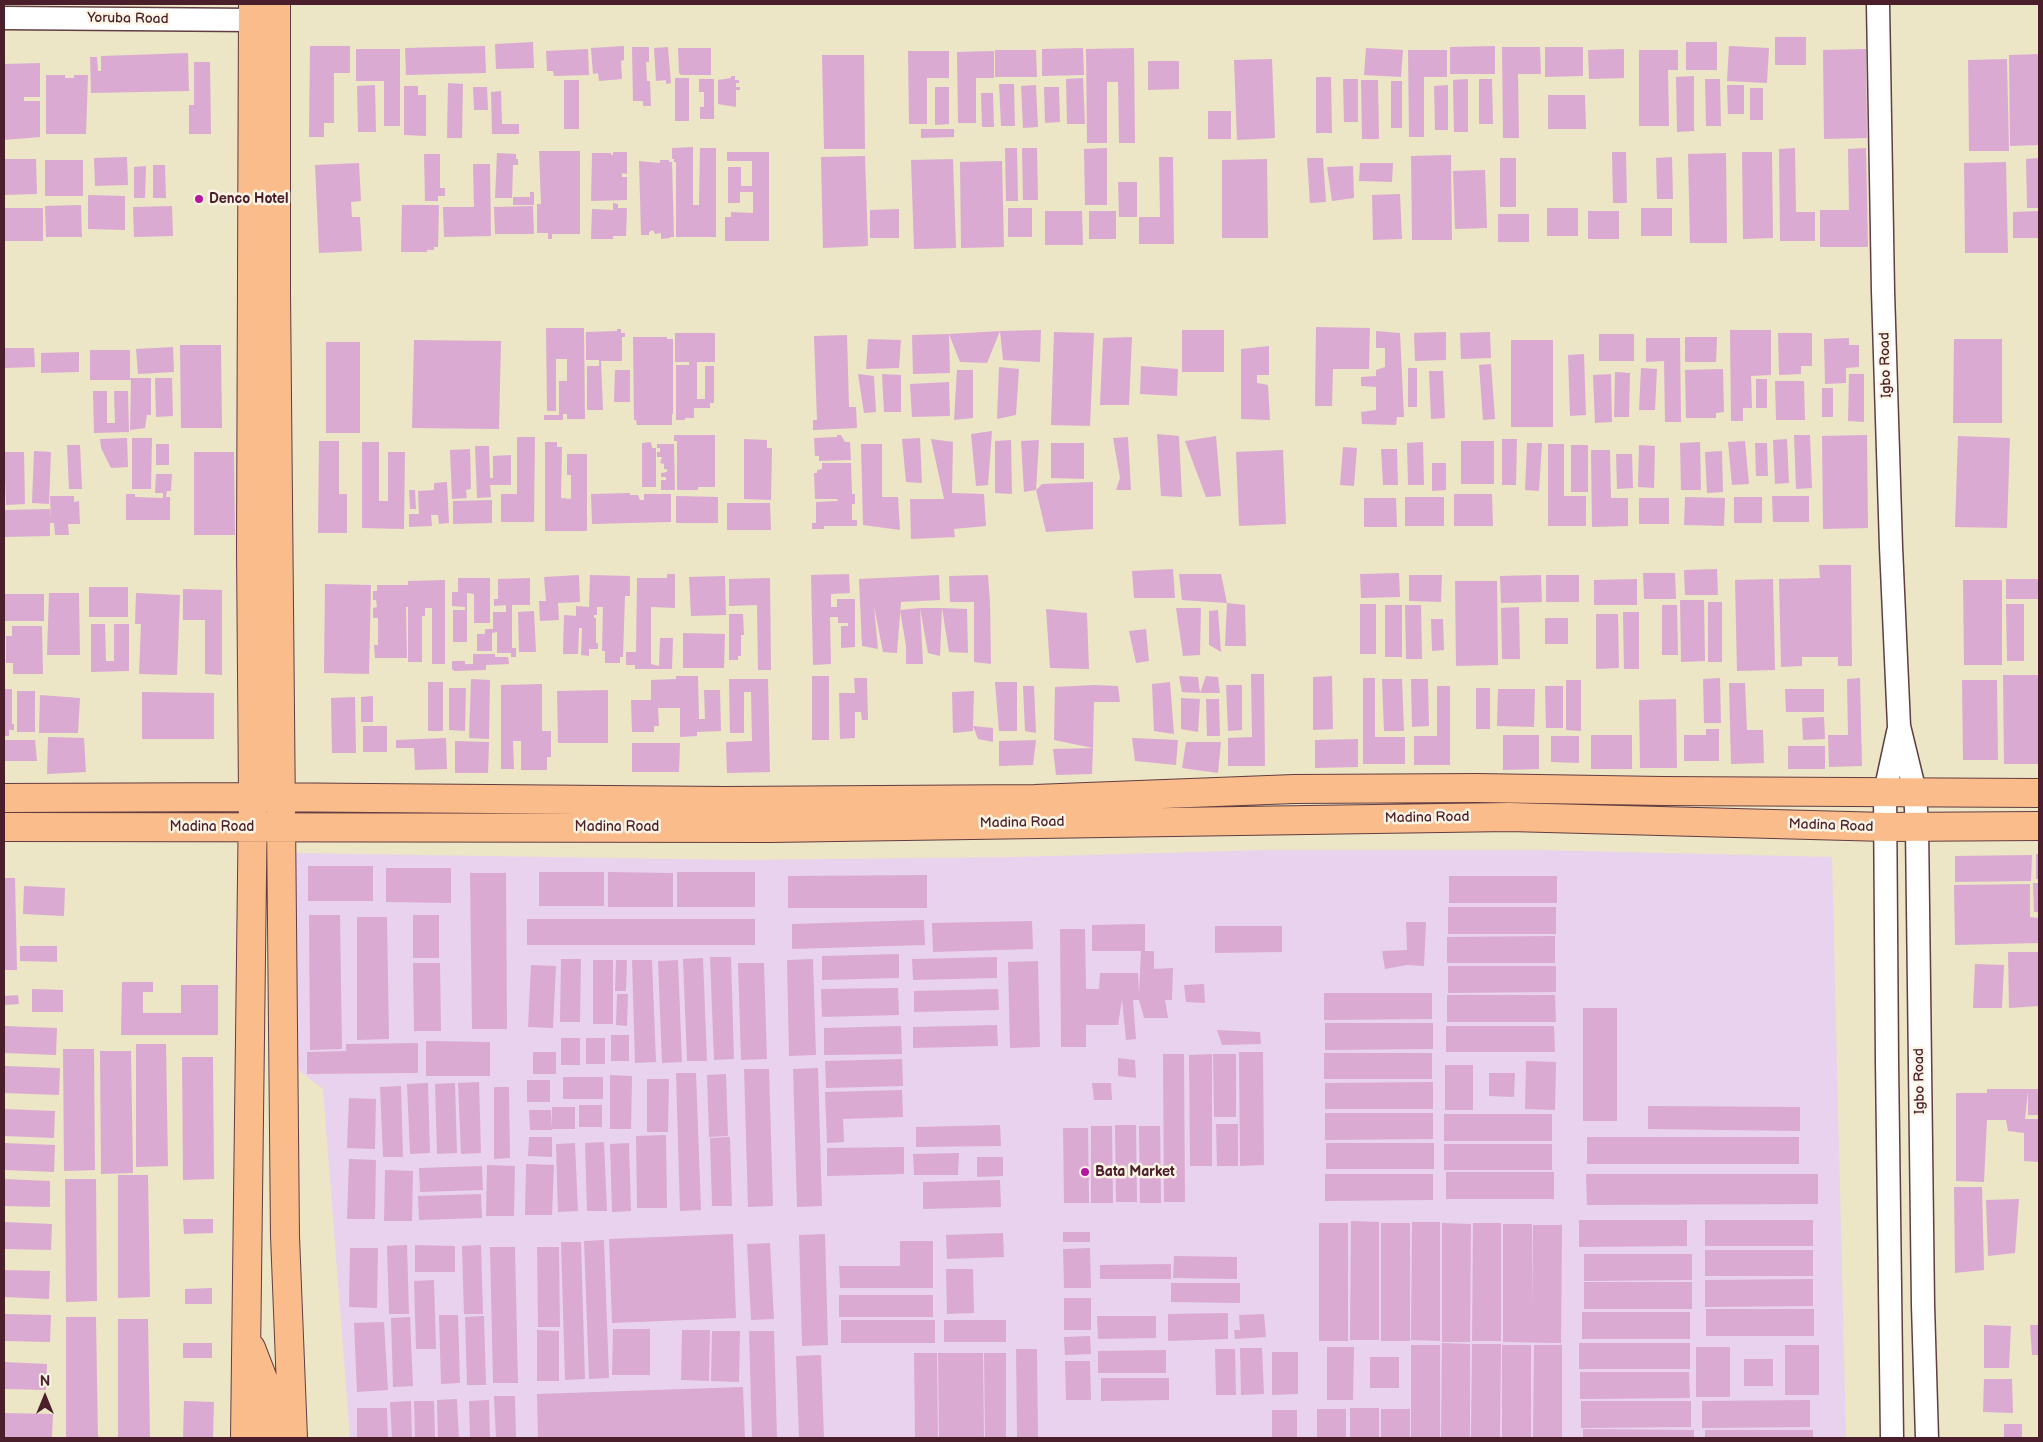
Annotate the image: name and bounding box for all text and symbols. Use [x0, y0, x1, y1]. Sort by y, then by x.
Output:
street label: Yoruba Road [87, 10, 169, 28]
place label: Denco Hotel [209, 191, 288, 207]
marker: Denco Hotel [193, 193, 205, 205]
street label: Igbo Road [1876, 332, 1896, 398]
street label: Madina Road [1384, 809, 1470, 827]
street label: Madina Road [979, 814, 1065, 832]
street label: Madina Road [1788, 816, 1874, 836]
street label: Madina Road [170, 819, 254, 835]
street label: Madina Road [575, 819, 659, 835]
street label: Igbo Road [1911, 1048, 1929, 1114]
place label: Bata Market [1095, 1164, 1175, 1180]
marker: Bata Market [1079, 1166, 1091, 1178]
north arrow [20, 1372, 70, 1422]
text: N [40, 1373, 50, 1390]

